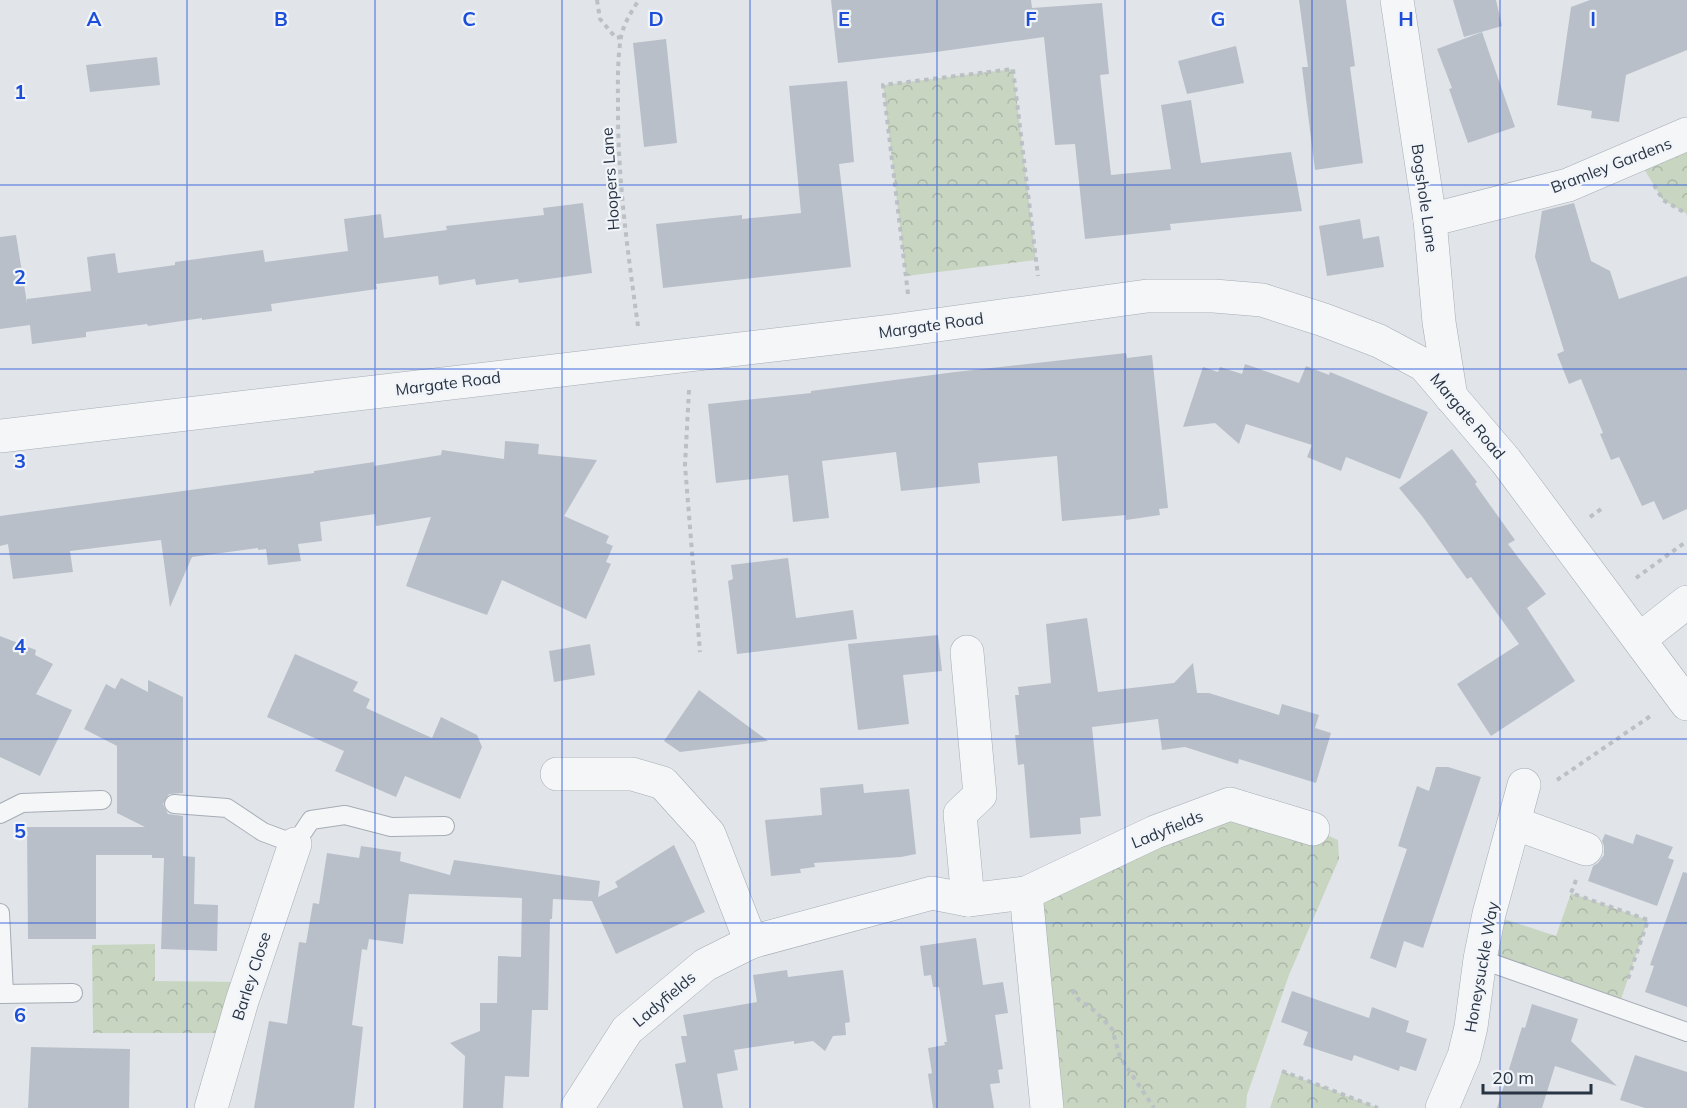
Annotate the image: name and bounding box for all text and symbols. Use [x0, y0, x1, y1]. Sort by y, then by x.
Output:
text: A [87, 6, 102, 31]
text: B [274, 6, 288, 31]
text: C [462, 6, 476, 31]
text: D [648, 6, 664, 31]
text: E [838, 6, 850, 31]
text: F [1025, 6, 1037, 31]
text: G [1211, 6, 1225, 31]
text: H [1398, 6, 1414, 31]
text: I [1590, 6, 1596, 31]
text: 1 [14, 79, 26, 104]
street label: Hoopers Lane [596, 127, 624, 231]
street label: Bramley Gardens [1548, 133, 1674, 197]
street label: Bogshole Lane [1407, 143, 1443, 253]
text: 2 [14, 264, 26, 289]
street label: Margate Road [877, 308, 985, 342]
street label: Margate Road [394, 367, 502, 399]
street label: Margate Road [1426, 369, 1510, 463]
text: 3 [14, 448, 26, 473]
text: 4 [14, 633, 26, 658]
street label: Ladyfields [1128, 806, 1206, 852]
text: 5 [14, 818, 26, 843]
street label: Honeysuckle Way [1460, 899, 1502, 1034]
street label: Barley Close [227, 929, 275, 1023]
street label: Ladyfields [629, 967, 699, 1031]
text: 6 [14, 1002, 26, 1027]
scale bar [1483, 1057, 1591, 1095]
text: 20 m [1492, 1066, 1534, 1089]

